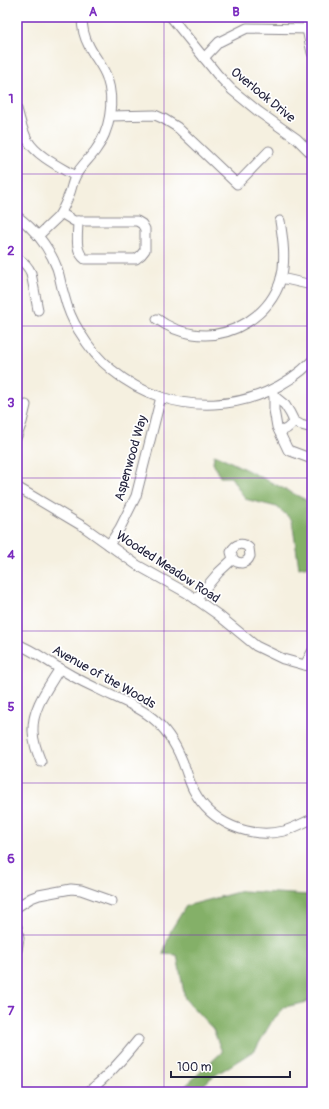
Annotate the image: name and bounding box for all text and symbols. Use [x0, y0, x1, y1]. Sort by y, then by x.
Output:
text: A [89, 4, 98, 20]
text: B [232, 4, 240, 20]
street label: Overlook Drive [228, 64, 299, 126]
text: 1 [8, 91, 14, 107]
text: 2 [7, 243, 15, 259]
text: 3 [7, 395, 15, 411]
street label: Aspenwood Way [111, 413, 151, 503]
street label: Wooded Meadow Road [113, 527, 223, 607]
text: 4 [7, 547, 15, 563]
street label: Avenue of the Woods [50, 642, 159, 712]
text: 5 [7, 699, 15, 715]
text: 6 [7, 851, 15, 867]
text: 7 [8, 1003, 15, 1019]
scale bar [171, 1053, 290, 1079]
text: 100 m [177, 1060, 212, 1075]

